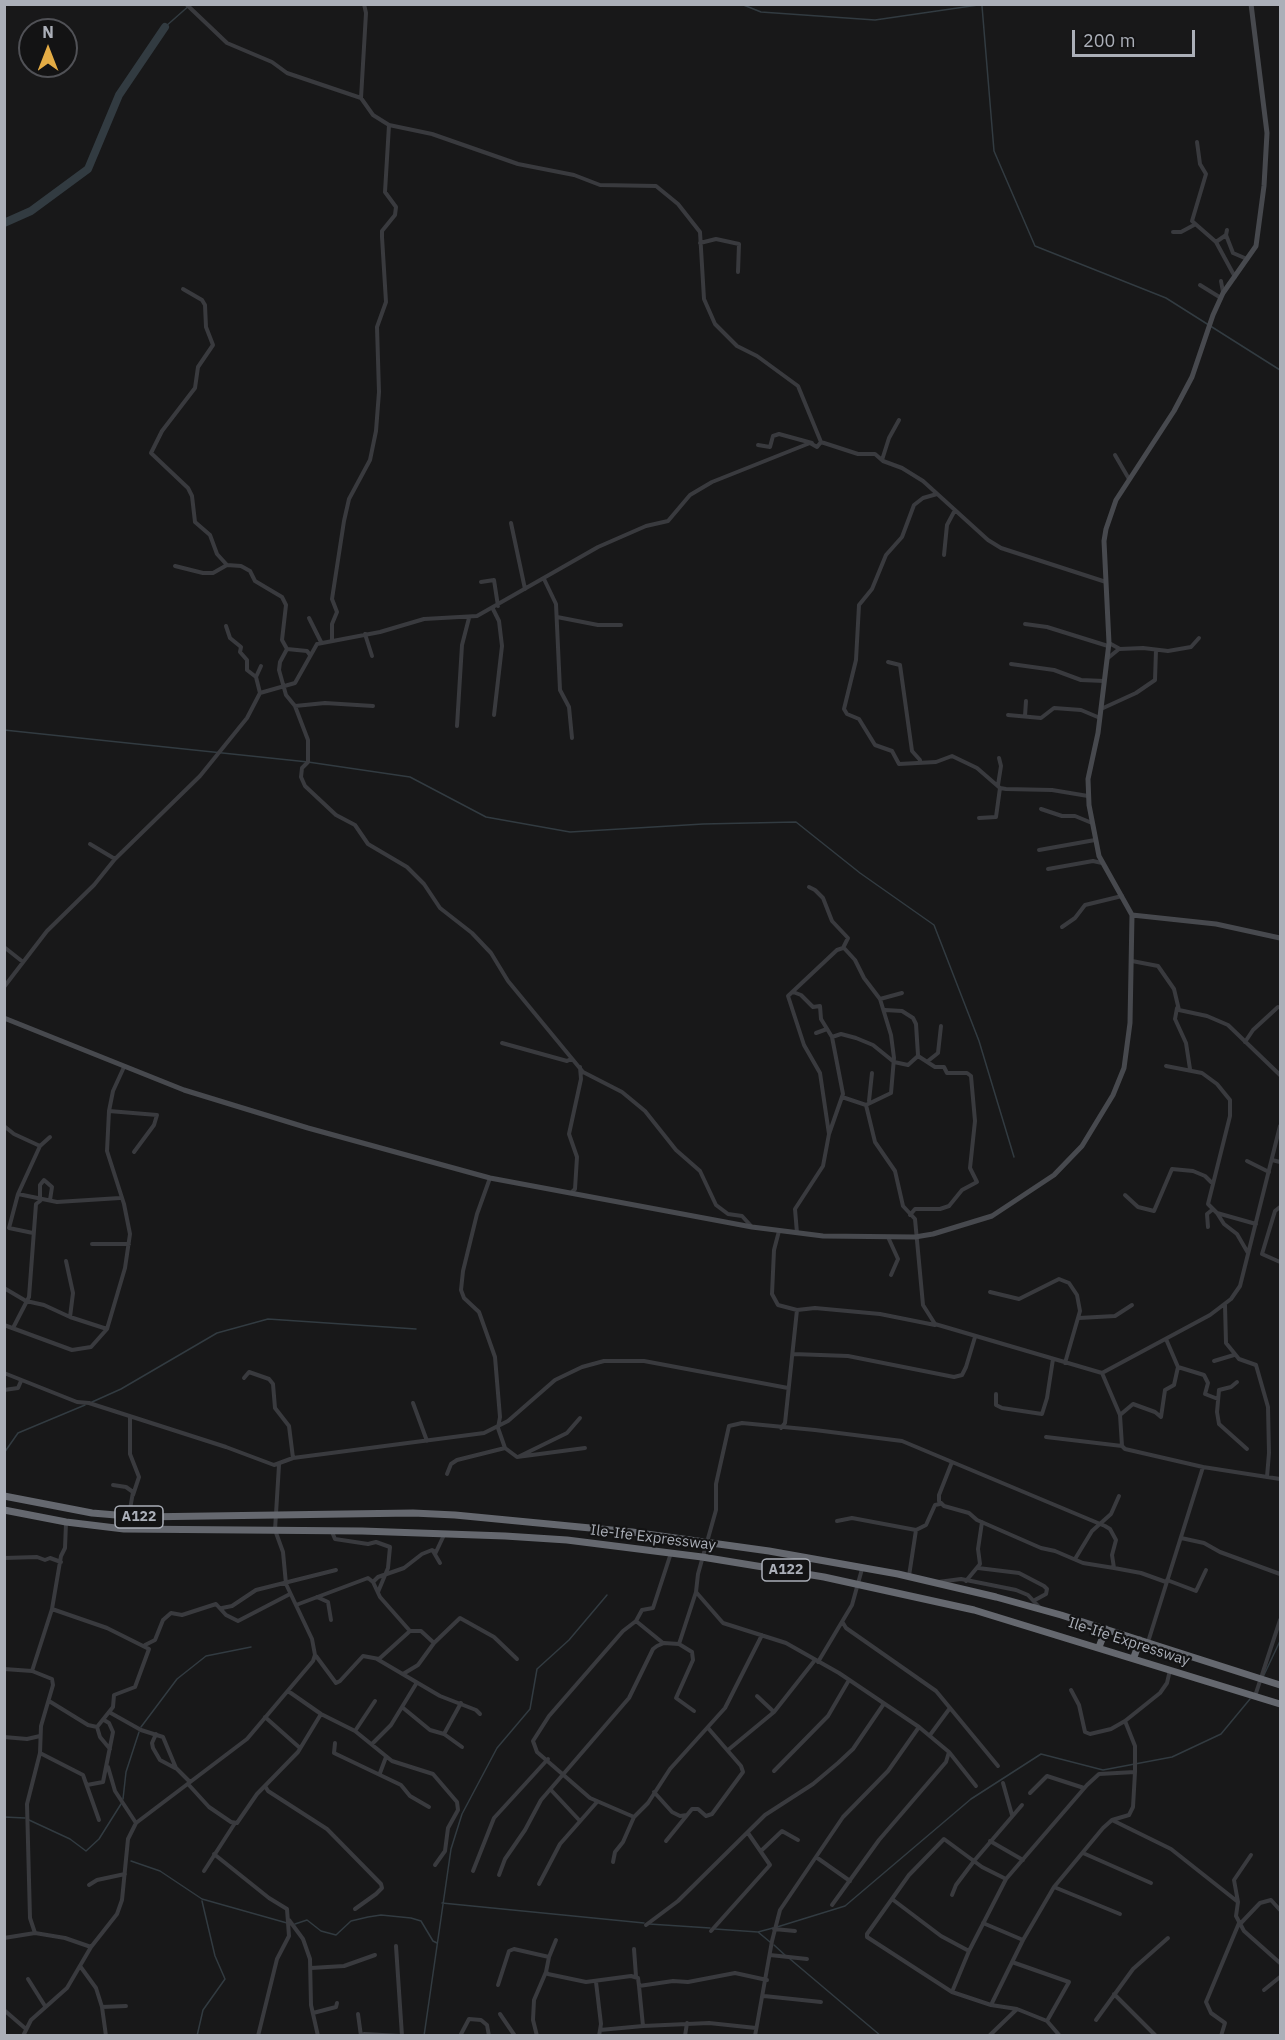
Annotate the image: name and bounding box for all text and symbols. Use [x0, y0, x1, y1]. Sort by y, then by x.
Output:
north arrow [18, 18, 78, 78]
scale bar [1075, 18, 1198, 56]
text: N [42, 22, 54, 42]
text: 200 m [1083, 29, 1135, 52]
road number: A122 [115, 1506, 163, 1528]
street label: Ile-Ife Expressway [589, 1521, 717, 1555]
road number: A122 [762, 1559, 810, 1581]
street label: Ile-Ife Expressway [1066, 1614, 1192, 1670]

